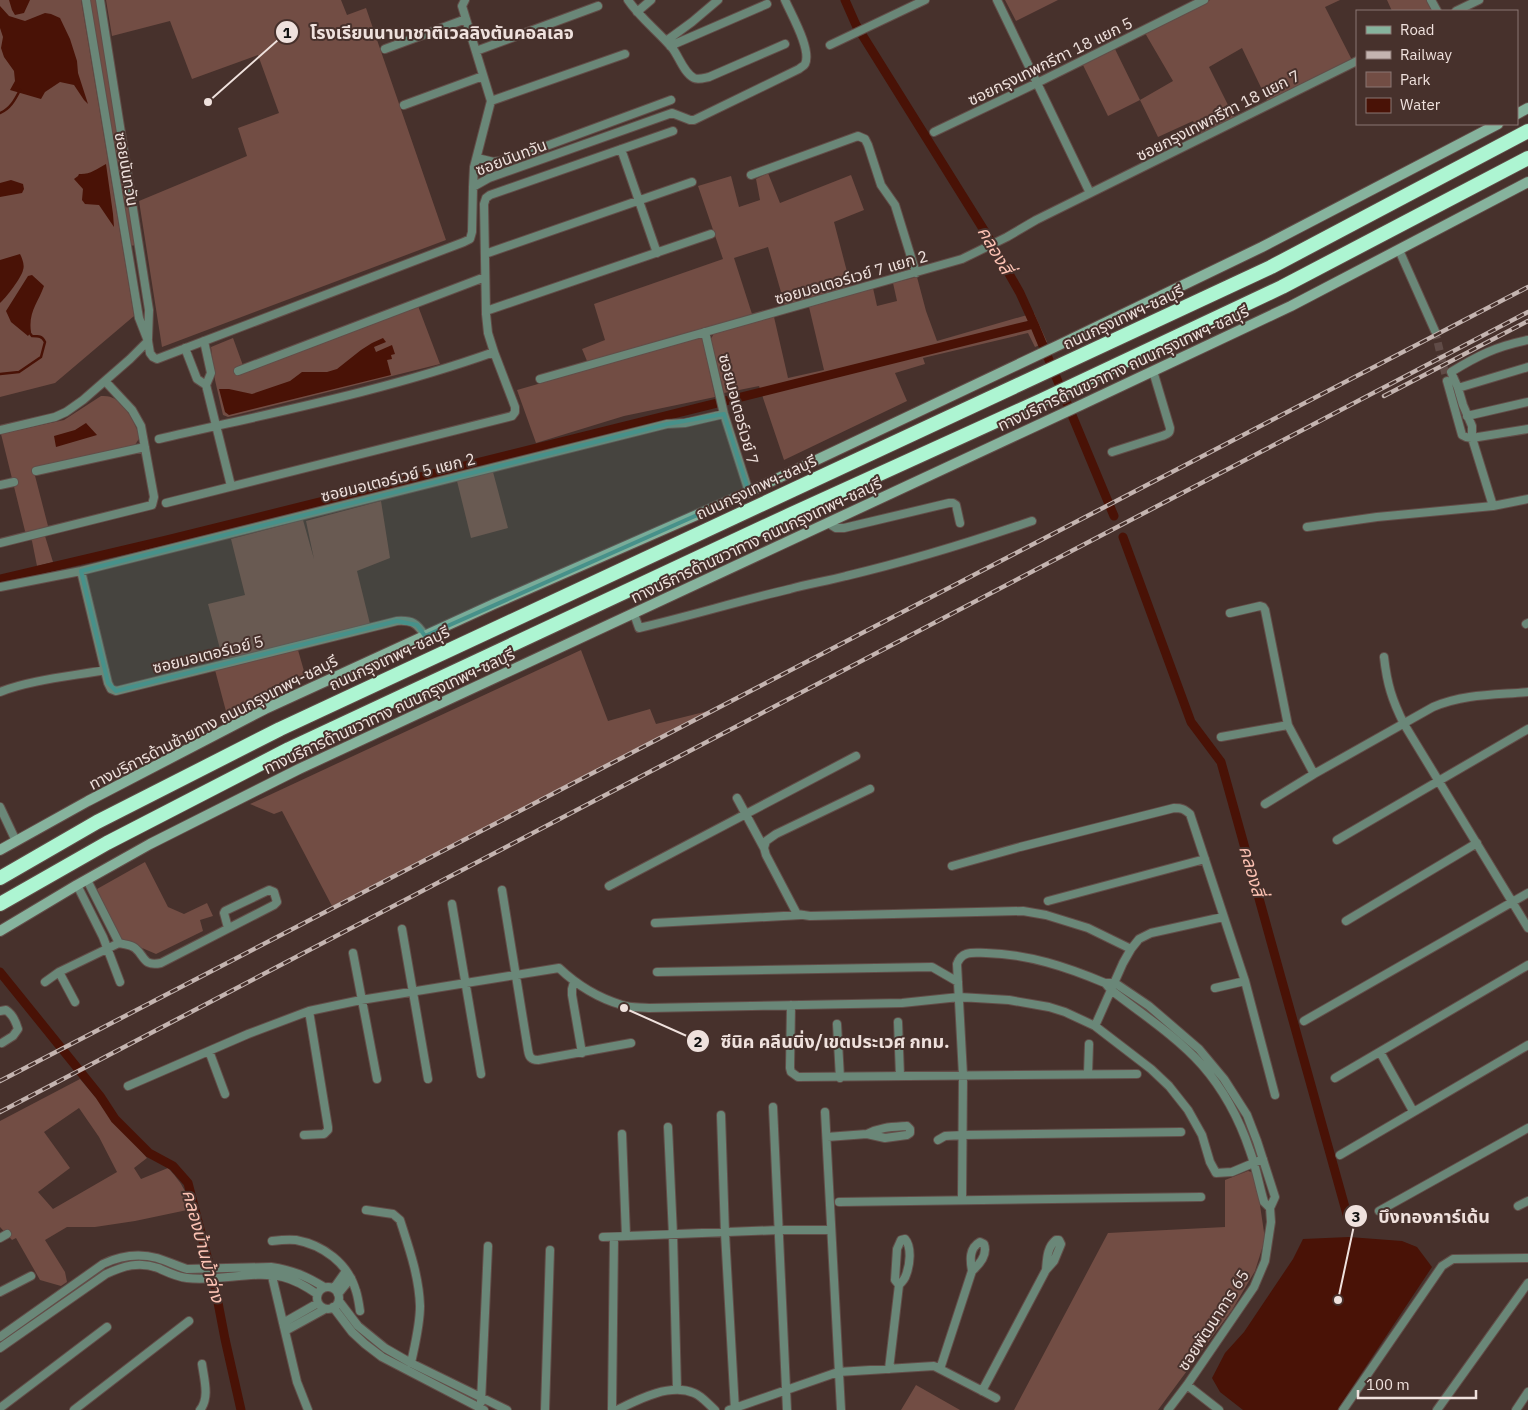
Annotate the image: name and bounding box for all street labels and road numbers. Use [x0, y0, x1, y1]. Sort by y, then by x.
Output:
street label: ซอยกรุงเทพกรีฑา 18 แยก 5 [964, 12, 1136, 110]
street label: ซอยกรุงเทพกรีฑา 18 แยก 7 [1133, 65, 1303, 165]
street label: ซอยนันทวัน [111, 131, 143, 207]
street label: ซอยนันทวัน [473, 134, 549, 180]
street label: ซอยมอเตอร์เวย์ 7 แยก 2 [772, 246, 930, 308]
street label: ถนนกรุงเทพฯ-ชลบุรี [1059, 280, 1187, 354]
street label: ทางบริการด้านขวาทาง ถนนกรุงเทพฯ-ชลบุรี [994, 301, 1252, 435]
street label: ซอยมอเตอร์เวย์ 7 [715, 352, 763, 466]
street label: ซอยมอเตอร์เวย์ 5 แยก 2 [319, 448, 477, 506]
street label: ถนนกรุงเทพฯ-ชลบุรี [692, 450, 820, 524]
street label: ทางบริการด้านขวาทาง ถนนกรุงเทพฯ-ชลบุรี [627, 473, 885, 607]
street label: ถนนกรุงเทพฯ-ชลบุรี [325, 621, 453, 695]
street label: ซอยมอเตอร์เวย์ 5 [150, 631, 266, 677]
street label: ทางบริการด้านขวาทาง ถนนกรุงเทพฯ-ชลบุรี [260, 644, 518, 778]
street label: ทางบริการด้านซ้ายทาง ถนนกรุงเทพฯ-ชลบุรี [85, 650, 341, 794]
street label: ซอยพัฒนาการ 65 [1173, 1266, 1253, 1374]

